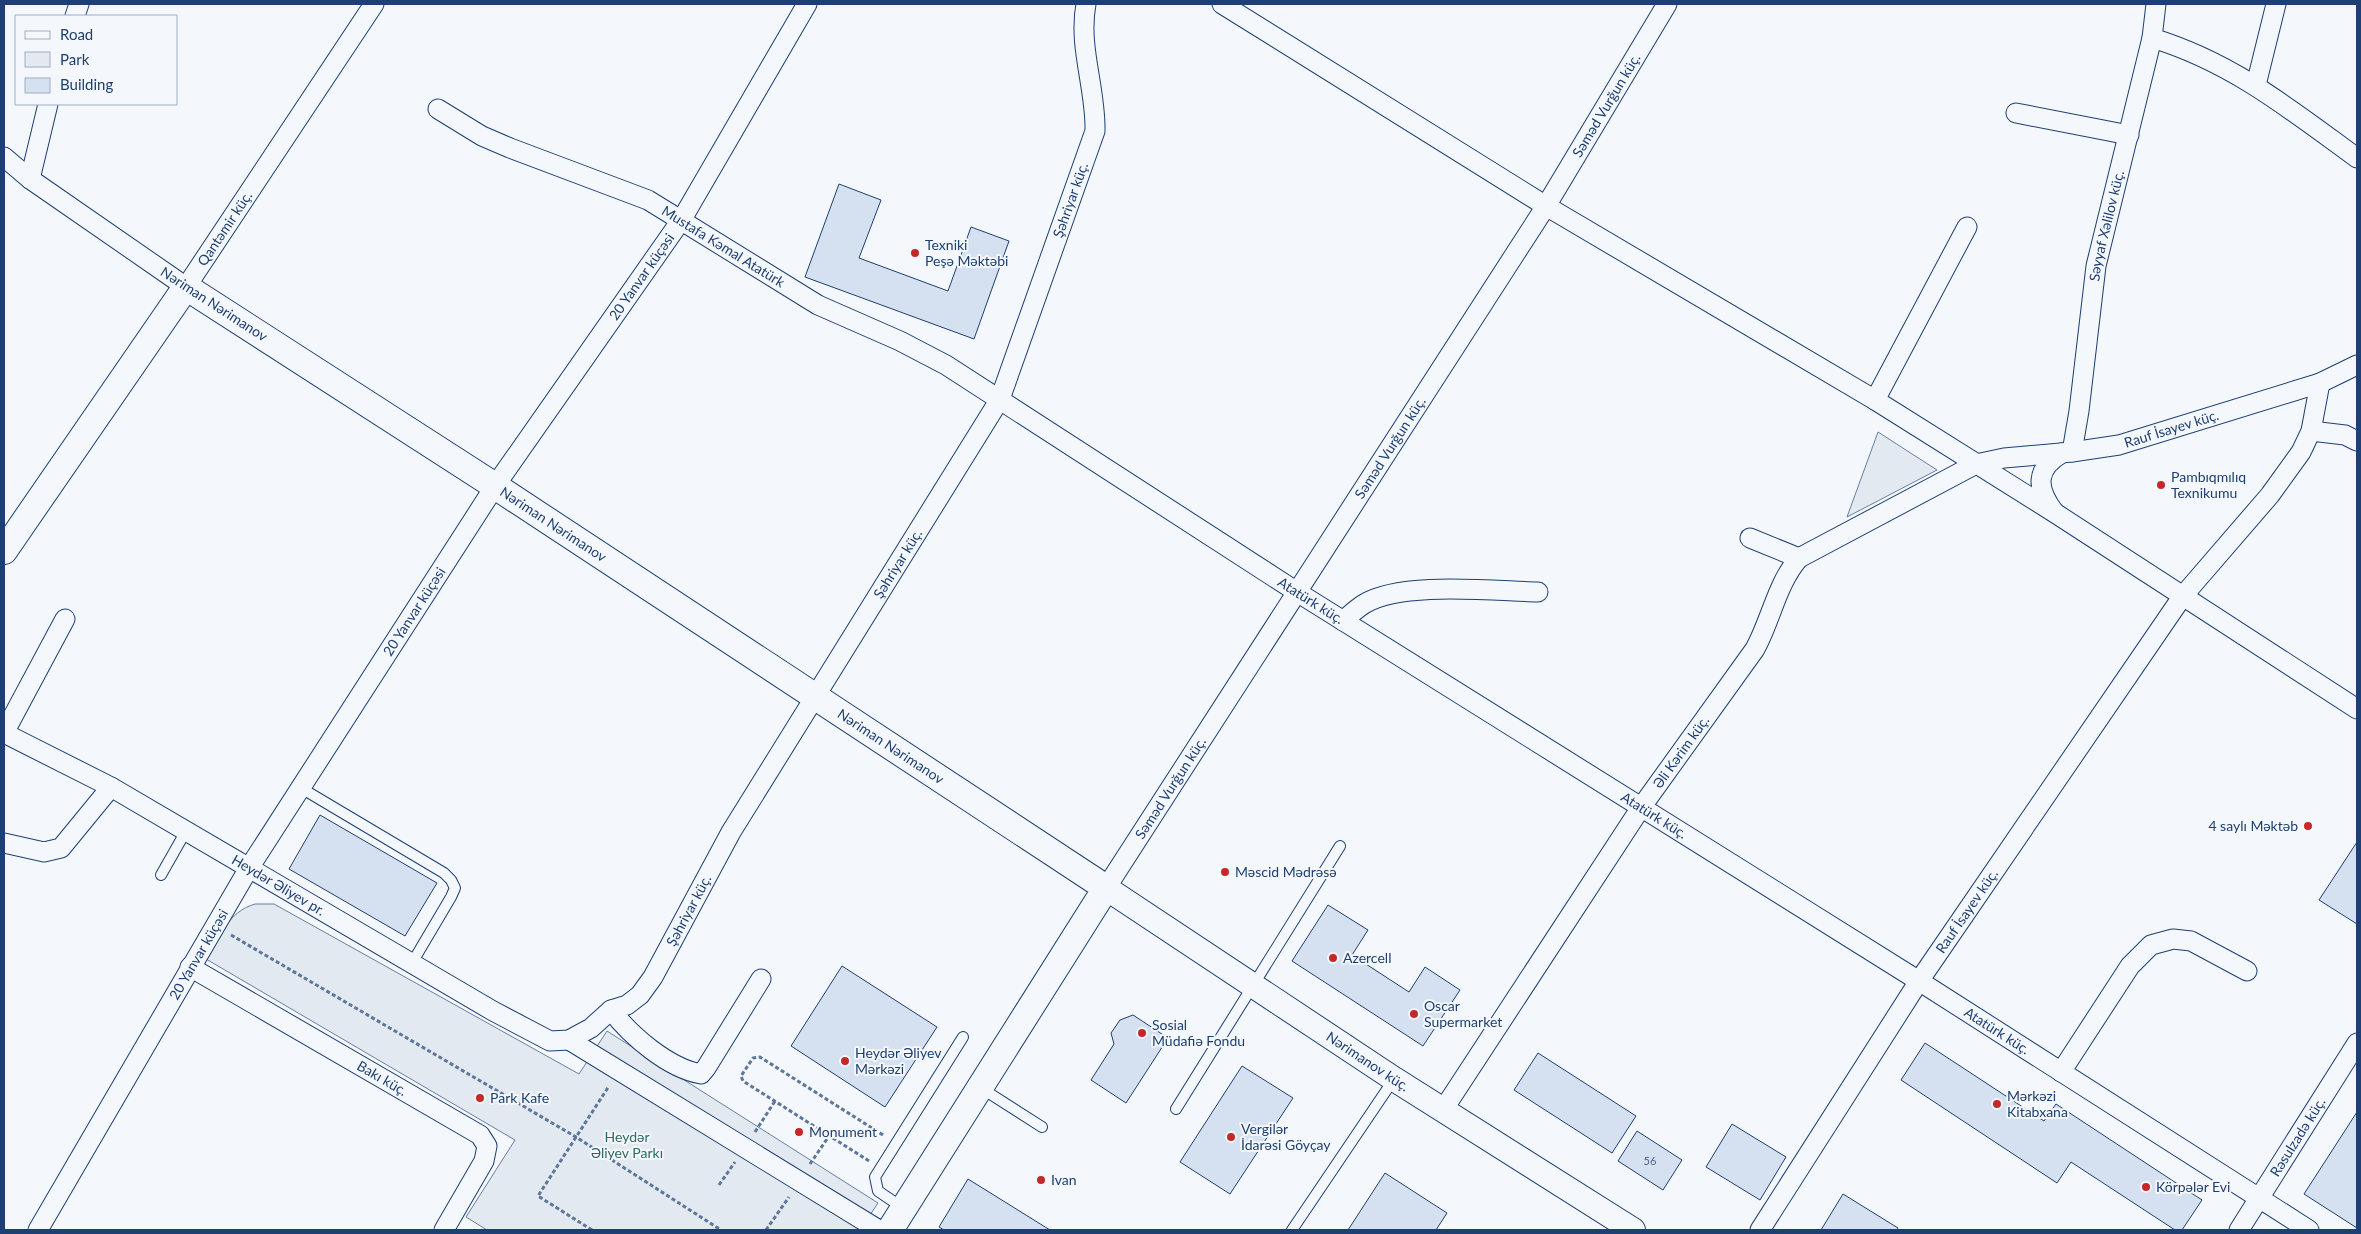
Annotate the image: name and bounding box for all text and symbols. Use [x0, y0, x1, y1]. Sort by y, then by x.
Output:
legend [15, 15, 178, 105]
text: Road [60, 25, 93, 43]
text: Park [60, 50, 90, 68]
street label: Səməd Vurğun küç. [1568, 50, 1643, 160]
text: Building [60, 75, 113, 93]
street label: Şəhriyar küç. [1049, 160, 1091, 240]
street label: Səyyaf Xəlilov küç. [2085, 169, 2127, 282]
street label: Qantəmir küç. [193, 188, 255, 269]
street label: Mustafa Kəmal Atatürk [659, 202, 789, 291]
street label: 20 Yanvar küçəsi [605, 230, 677, 323]
place label: Texniki Peşə Məktəbi [925, 236, 1008, 269]
marker: Texniki Peşə Məktəbi [909, 247, 921, 259]
street label: Nəriman Nərimanov [158, 263, 271, 345]
street label: Səməd Vurğun küç. [1351, 393, 1429, 502]
street label: Rauf İsayev küç. [2122, 406, 2221, 451]
place label: Pambıqmılıq Texnikumu [2171, 468, 2246, 501]
marker: Pambıqmılıq Texnikumu [2155, 479, 2167, 491]
street label: Nəriman Nərimanov [497, 483, 611, 566]
street label: Şəhriyar küç. [869, 526, 925, 601]
street label: 20 Yanvar küçəsi [379, 564, 448, 659]
street label: Atatürk küç. [1275, 573, 1347, 627]
street label: Nəriman Nərimanov [835, 705, 948, 788]
street label: Əli Kərim küç. [1649, 712, 1712, 791]
street label: Səməd Vurğun küç. [1131, 734, 1209, 842]
street label: Atatürk küç. [1618, 788, 1690, 842]
place label: 4 saylı Məktəb [2208, 817, 2298, 834]
marker: 4 saylı Məktəb [2302, 820, 2314, 832]
street label: Heydər Əliyev pr. [229, 851, 329, 919]
place label: Məscid Mədrəsə [1235, 863, 1337, 880]
marker: Məscid Mədrəsə [1219, 866, 1231, 878]
street label: Rauf İsayev küç. [1932, 866, 2001, 956]
street label: Şəhriyar küç. [662, 872, 714, 949]
street label: 20 Yanvar küçəsi [165, 906, 231, 1003]
place label: Azercell [1343, 949, 1391, 966]
marker: Azercell [1327, 952, 1339, 964]
place label: Oscar Supermarket [1424, 997, 1502, 1030]
street label: Atatürk küç. [1961, 1003, 2033, 1058]
marker: Oscar Supermarket [1408, 1008, 1420, 1020]
place label: Sosial Müdafiə Fondu [1152, 1016, 1245, 1049]
marker: Sosial Müdafiə Fondu [1136, 1027, 1148, 1039]
street label: Nərimanov küç. [1323, 1028, 1413, 1095]
place label: Heydər Əliyev Mərkəzi [855, 1044, 942, 1077]
marker: Heydər Əliyev Mərkəzi [839, 1055, 851, 1067]
street label: Bakı küç. [354, 1057, 410, 1099]
place label: Mərkəzi Kitabxana [2007, 1087, 2068, 1120]
place label: Park Kafe [490, 1089, 549, 1106]
marker: Park Kafe [474, 1092, 486, 1104]
street label: Rəsulzadə küç. [2266, 1094, 2329, 1179]
marker: Mərkəzi Kitabxana [1991, 1098, 2003, 1110]
place label: Vergilər İdarəsi Göyçay [1241, 1120, 1331, 1153]
place label: Monument [809, 1123, 877, 1140]
marker: Monument [793, 1126, 805, 1138]
park label: Heydər Əliyev Parkı [591, 1128, 663, 1161]
marker: Vergilər İdarəsi Göyçay [1225, 1131, 1237, 1143]
house number: 56 [1644, 1154, 1656, 1167]
place label: Ivan [1051, 1171, 1077, 1188]
marker: Ivan [1035, 1174, 1047, 1186]
place label: Körpələr Evi [2156, 1178, 2230, 1195]
marker: Körpələr Evi [2140, 1181, 2152, 1193]

